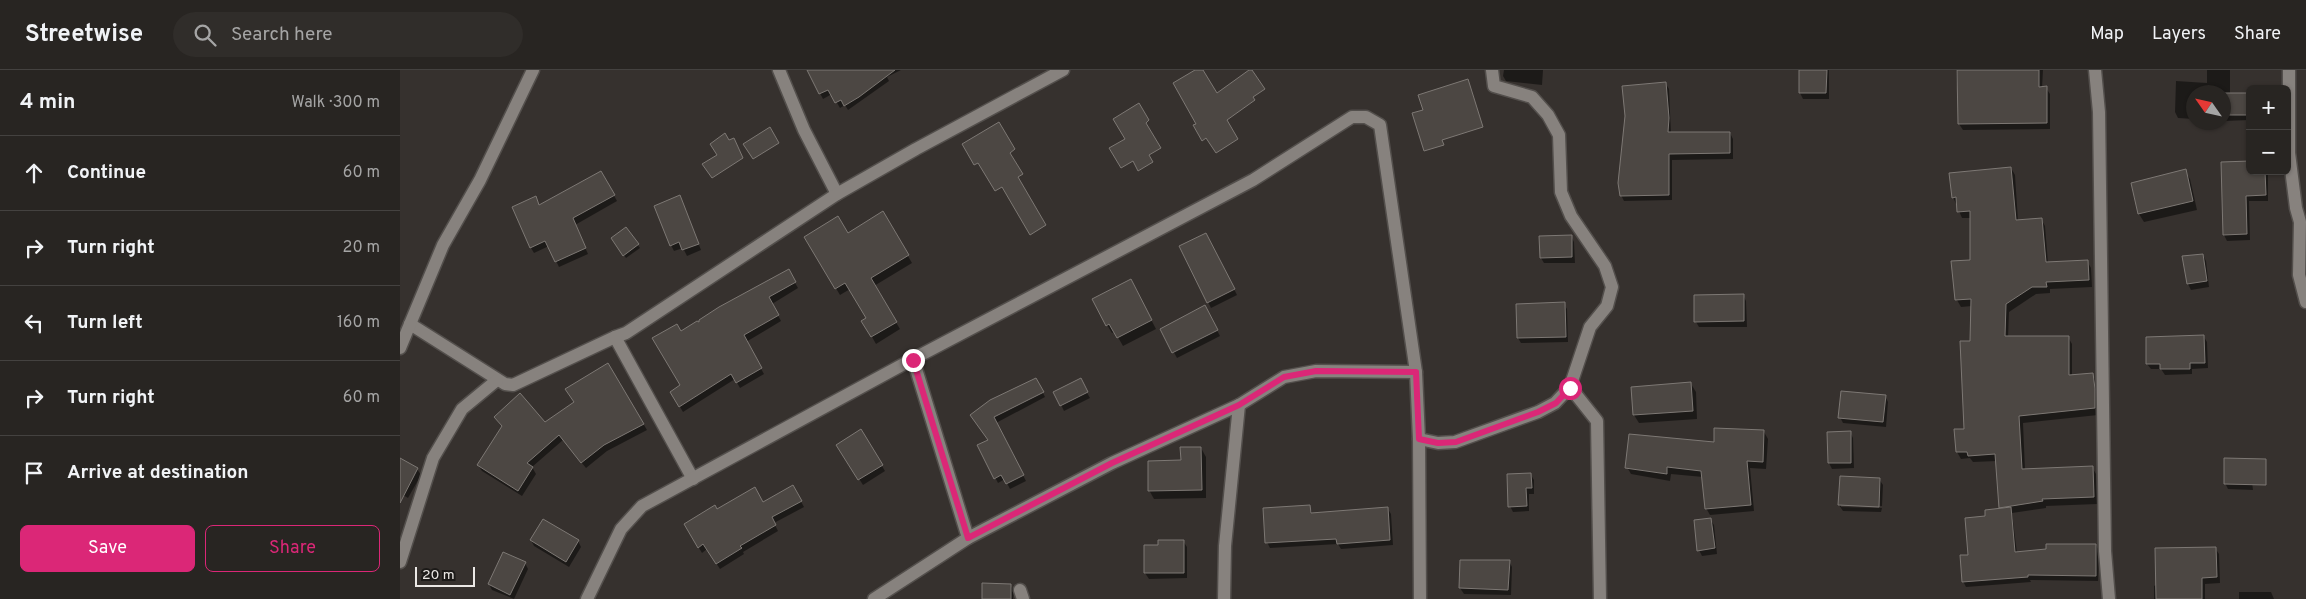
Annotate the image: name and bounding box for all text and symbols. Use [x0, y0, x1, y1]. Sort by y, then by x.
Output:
search box [173, 12, 523, 57]
text: Streetwise [25, 20, 143, 50]
icon: search [191, 21, 219, 49]
text: Search here [231, 23, 333, 47]
text: Map [2090, 23, 2124, 46]
text: Layers [2152, 23, 2206, 46]
text: Share [2234, 23, 2281, 46]
north arrow [2186, 85, 2231, 130]
map controls [2246, 85, 2291, 175]
button: + [2246, 85, 2291, 130]
text: 4 min [20, 89, 76, 116]
text: Walk · 300 m [291, 93, 380, 113]
button: − [2246, 130, 2291, 175]
icon: ahead [20, 159, 48, 187]
text: Continue [67, 161, 146, 185]
text: 60 m [343, 163, 380, 183]
icon: right [20, 234, 48, 262]
text: Turn right [67, 236, 155, 260]
text: 20 m [343, 238, 380, 258]
icon: left [20, 309, 48, 337]
text: Turn left [67, 311, 143, 335]
text: 160 m [337, 313, 380, 333]
route end [902, 349, 925, 372]
route start [1559, 377, 1582, 400]
icon: right [20, 384, 48, 412]
text: Turn right [67, 386, 155, 410]
text: 60 m [343, 388, 380, 408]
icon: arrive [20, 459, 48, 487]
text: Arrive at destination [67, 461, 248, 485]
button: Save [20, 525, 195, 572]
button: Share [205, 525, 380, 572]
scale bar [415, 564, 475, 587]
text: 20 m [422, 567, 455, 584]

